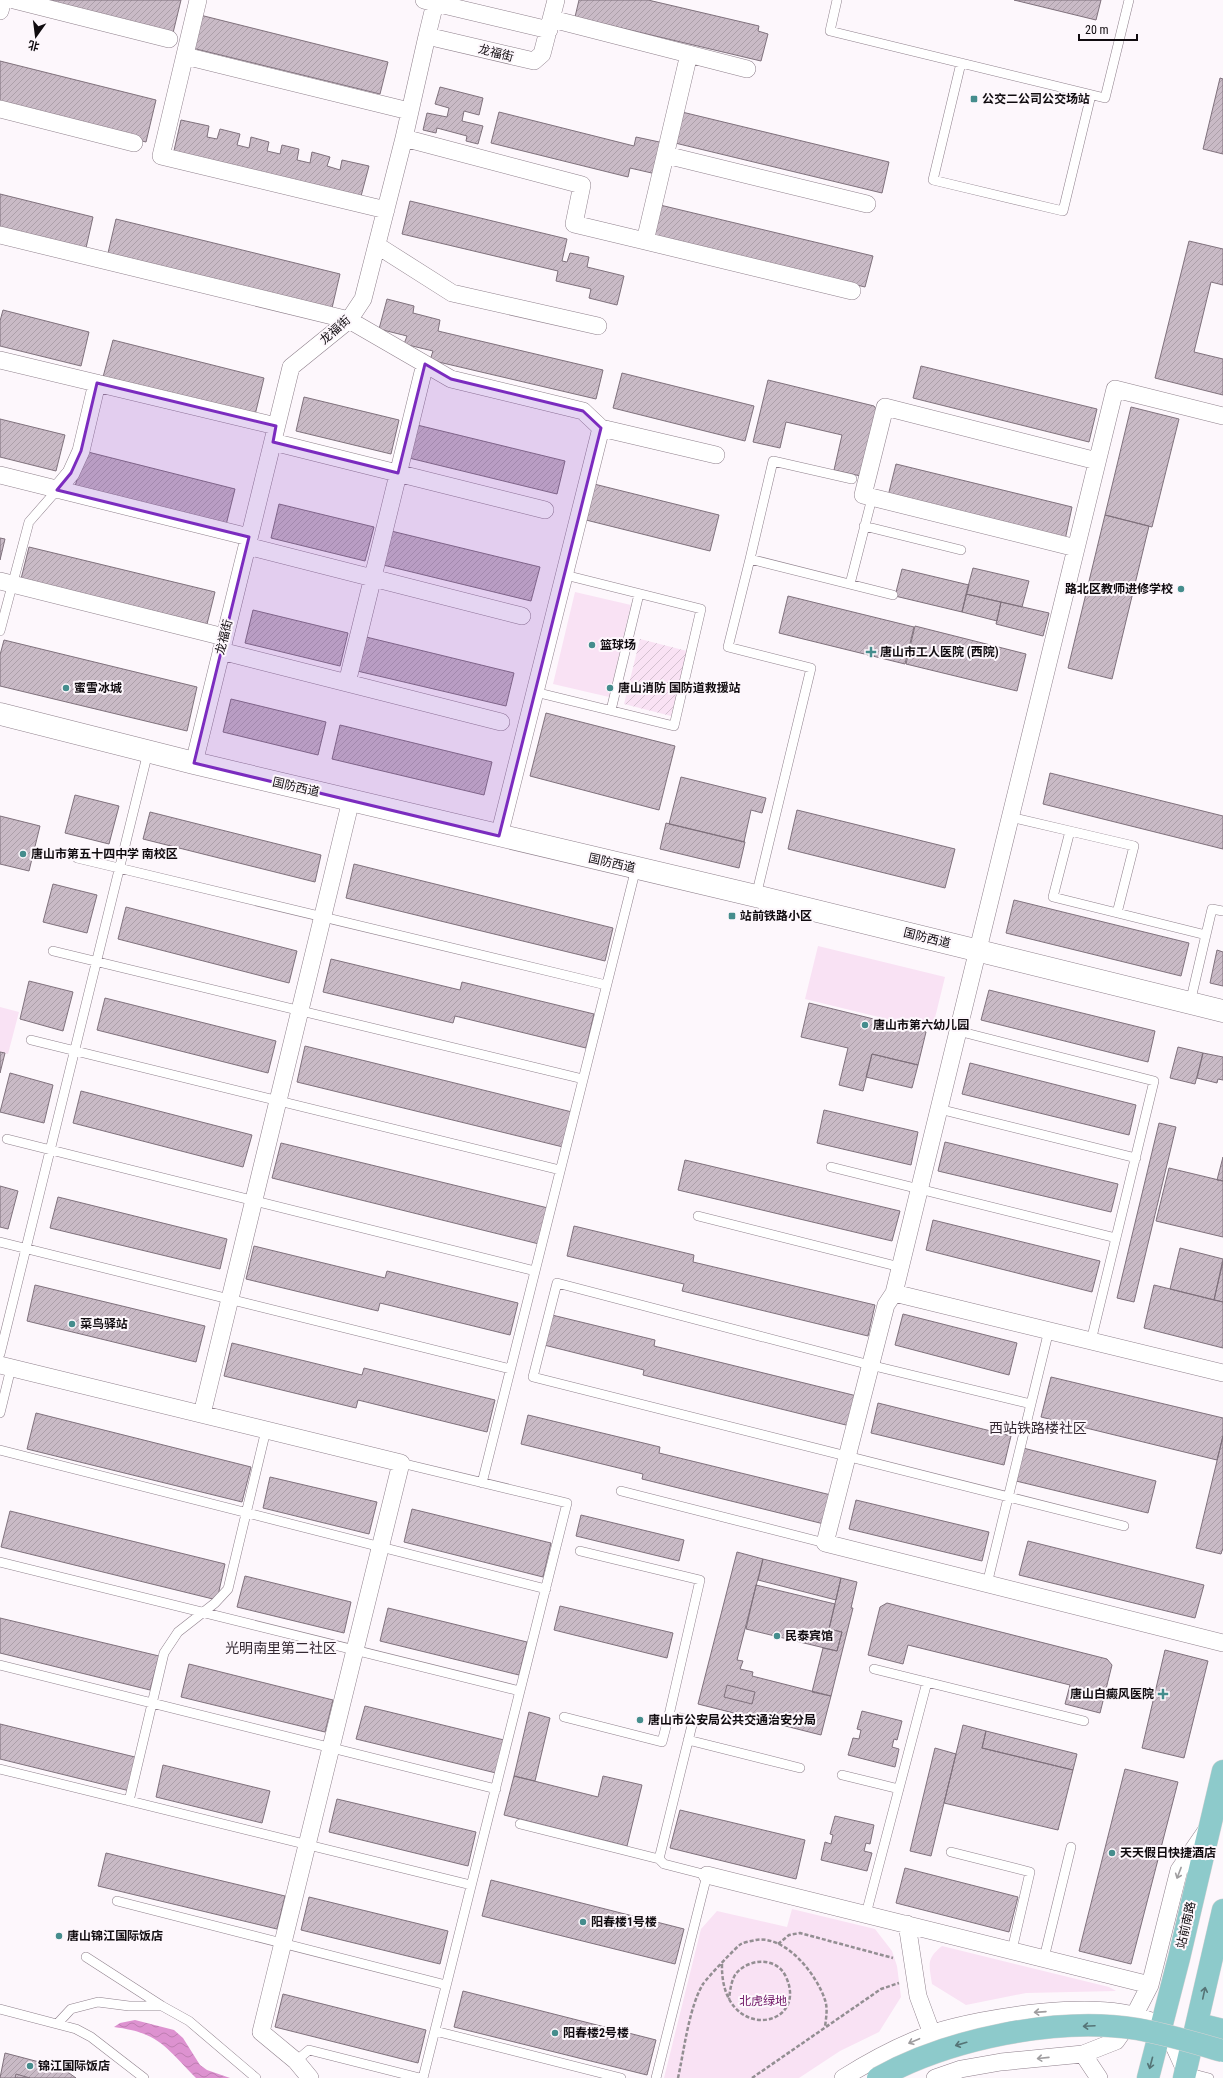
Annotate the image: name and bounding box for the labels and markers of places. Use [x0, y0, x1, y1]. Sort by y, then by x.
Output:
place label: 公交二公司公交场站 [982, 92, 1090, 106]
marker: 公交二公司公交场站 [969, 94, 979, 104]
place label: 路北区教师进修学校 [1065, 582, 1173, 596]
marker: 路北区教师进修学校 [1176, 584, 1186, 594]
place label: 篮球场 [600, 638, 636, 652]
marker: 篮球场 [587, 640, 597, 650]
place label: 唐山市工人医院 (西院) [880, 645, 999, 659]
marker: 唐山市工人医院 (西院) [865, 646, 877, 658]
place label: 蜜雪冰城 [74, 681, 122, 695]
place label: 唐山消防 国防道救援站 [618, 681, 741, 695]
marker: 蜜雪冰城 [61, 683, 71, 693]
marker: 唐山消防 国防道救援站 [605, 683, 615, 693]
place label: 唐山市第五十四中学 南校区 [31, 847, 178, 861]
marker: 唐山市第五十四中学 南校区 [18, 849, 28, 859]
place label: 站前铁路小区 [740, 909, 812, 923]
marker: 站前铁路小区 [727, 911, 737, 921]
place label: 唐山市第六幼儿园 [873, 1018, 969, 1032]
marker: 唐山市第六幼儿园 [860, 1020, 870, 1030]
place label: 菜鸟驿站 [80, 1317, 128, 1331]
marker: 菜鸟驿站 [67, 1319, 77, 1329]
place label: 民泰宾馆 [785, 1629, 833, 1643]
marker: 民泰宾馆 [772, 1631, 782, 1641]
place label: 唐山白癜风医院 [1070, 1687, 1154, 1701]
marker: 唐山白癜风医院 [1157, 1688, 1169, 1700]
place label: 唐山市公安局公共交通治安分局 [648, 1713, 816, 1727]
marker: 唐山市公安局公共交通治安分局 [635, 1715, 645, 1725]
place label: 天天假日快捷酒店 [1120, 1846, 1216, 1860]
marker: 天天假日快捷酒店 [1107, 1848, 1117, 1858]
place label: 阳春楼1号楼 [591, 1915, 657, 1929]
marker: 阳春楼1号楼 [578, 1917, 588, 1927]
place label: 唐山锦江国际饭店 [67, 1929, 163, 1943]
marker: 唐山锦江国际饭店 [54, 1931, 64, 1941]
place label: 阳春楼2号楼 [563, 2026, 629, 2040]
marker: 阳春楼2号楼 [550, 2028, 560, 2038]
place label: 锦江国际饭店 [38, 2059, 110, 2073]
marker: 锦江国际饭店 [25, 2061, 35, 2071]

